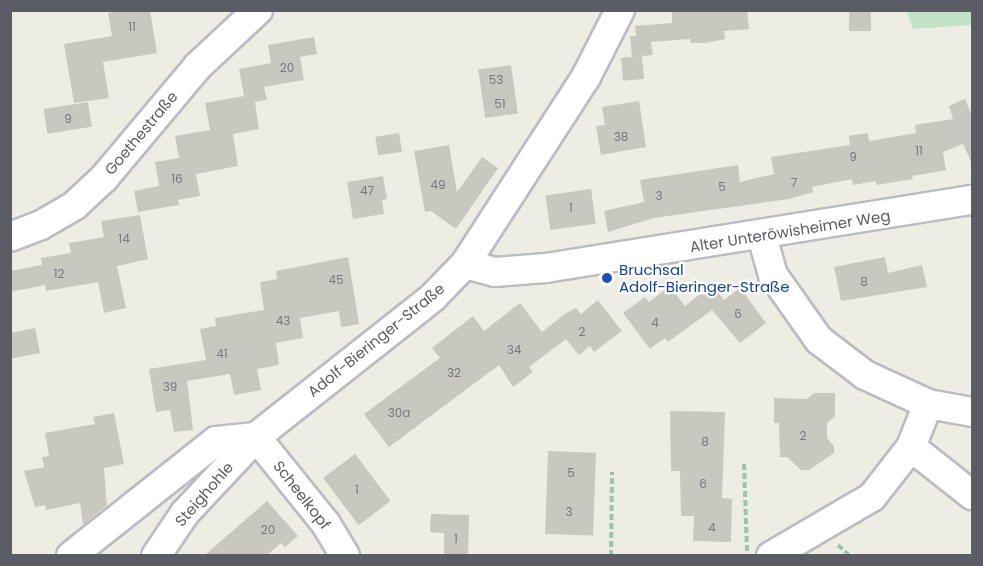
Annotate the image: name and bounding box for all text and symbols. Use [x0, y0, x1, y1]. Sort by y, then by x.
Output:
house number: 11 [128, 20, 136, 34]
house number: 20 [280, 61, 294, 75]
house number: 53 [489, 73, 503, 87]
street label: Goethestraße [101, 88, 181, 178]
house number: 51 [494, 97, 506, 111]
house number: 9 [64, 112, 72, 126]
house number: 38 [614, 130, 628, 144]
house number: 11 [915, 144, 923, 158]
house number: 9 [849, 150, 857, 164]
house number: 16 [171, 172, 183, 186]
house number: 7 [791, 176, 797, 190]
house number: 49 [430, 178, 446, 192]
house number: 5 [718, 180, 726, 194]
house number: 47 [360, 184, 374, 198]
house number: 3 [655, 189, 663, 203]
house number: 1 [569, 201, 573, 215]
street label: Alter Unteröwisheimer Weg [688, 206, 892, 256]
house number: 14 [118, 232, 130, 246]
place label: Bruchsal Adolf-Bieringer-Straße [619, 260, 790, 295]
house number: 12 [54, 267, 64, 281]
marker: Bruchsal Adolf-Bieringer-Straße [600, 271, 614, 285]
house number: 45 [328, 273, 344, 287]
house number: 8 [860, 275, 868, 289]
street label: Adolf-Bieringer-Straße [304, 279, 448, 401]
house number: 6 [734, 307, 742, 321]
house number: 43 [276, 314, 290, 328]
house number: 4 [651, 316, 659, 330]
house number: 2 [579, 325, 585, 339]
house number: 34 [507, 343, 521, 357]
house number: 41 [216, 347, 228, 361]
house number: 32 [447, 366, 461, 380]
house number: 39 [163, 380, 177, 394]
house number: 30a [388, 406, 410, 420]
house number: 2 [800, 429, 806, 443]
house number: 8 [701, 435, 709, 449]
street label: Scheelkopf [270, 457, 334, 533]
street label: Steighohle [171, 458, 237, 530]
house number: 5 [567, 466, 575, 480]
house number: 6 [699, 477, 707, 491]
house number: 1 [355, 483, 359, 497]
house number: 3 [565, 505, 573, 519]
house number: 4 [708, 521, 716, 535]
house number: 20 [261, 523, 275, 537]
house number: 1 [454, 532, 458, 546]

